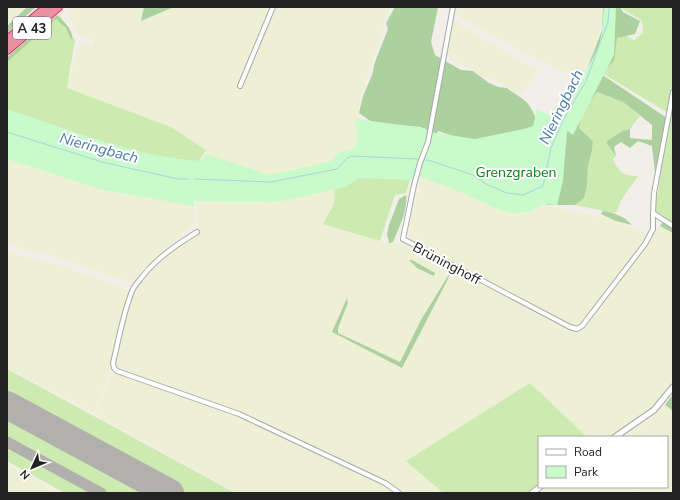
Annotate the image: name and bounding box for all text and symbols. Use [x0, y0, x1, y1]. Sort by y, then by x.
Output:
road number: A 43 [13, 17, 51, 39]
water label: Nieringbach [534, 66, 588, 148]
water label: Nieringbach [57, 128, 141, 168]
park label: Grenzgraben [476, 163, 556, 182]
street label: Brüninghoff [409, 238, 484, 289]
legend [538, 436, 668, 488]
text: Road [574, 444, 602, 460]
north arrow [12, 448, 52, 488]
text: Park [574, 464, 599, 480]
text: N [17, 466, 33, 483]

